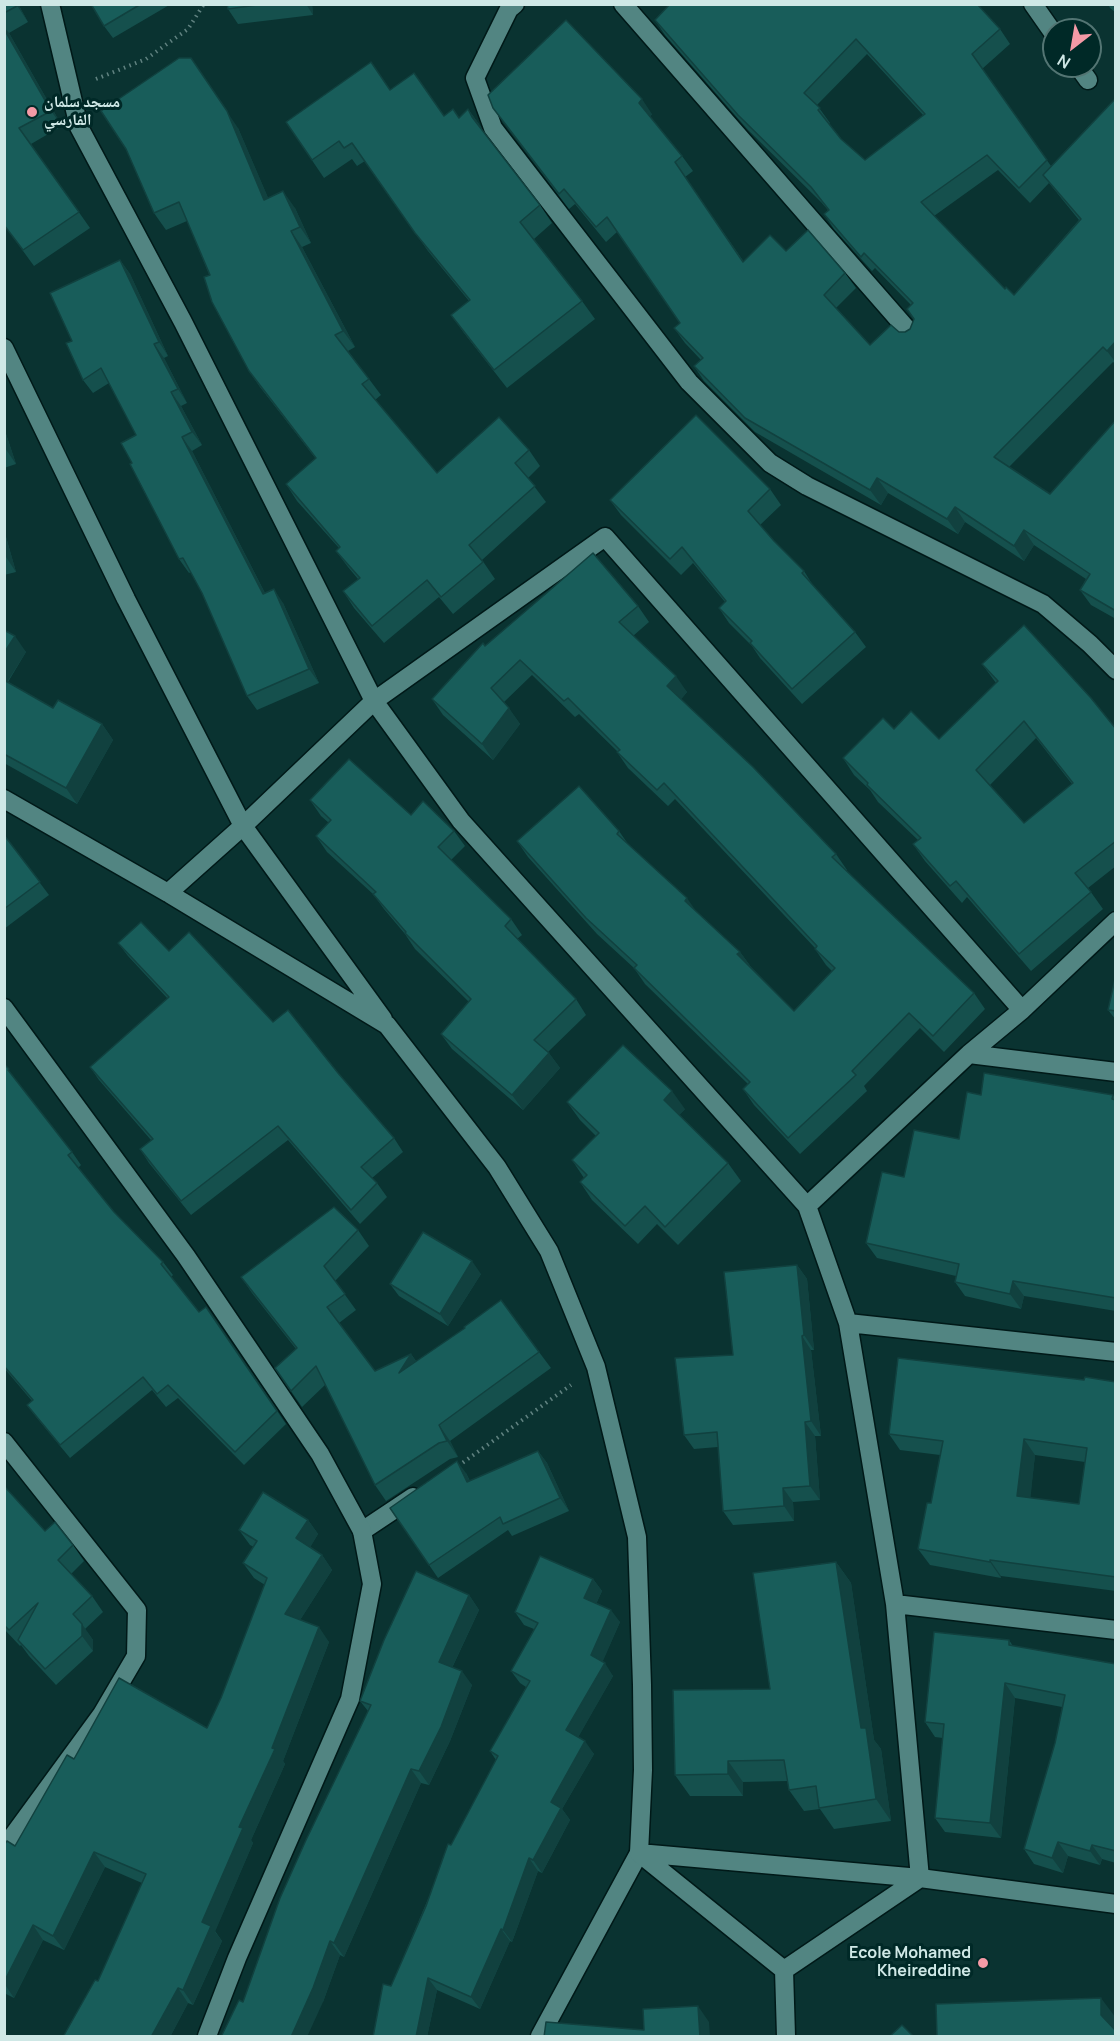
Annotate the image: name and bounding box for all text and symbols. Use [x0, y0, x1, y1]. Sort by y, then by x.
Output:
north arrow [1042, 18, 1102, 78]
text: N [1053, 49, 1074, 74]
place label: مسجد سلمان الفارسي [44, 93, 120, 131]
marker: مسجد سلمان الفارسي [25, 105, 39, 119]
place label: Ecole Mohamed Kheireddine [849, 1944, 971, 1982]
marker: Ecole Mohamed Kheireddine [976, 1956, 990, 1970]

